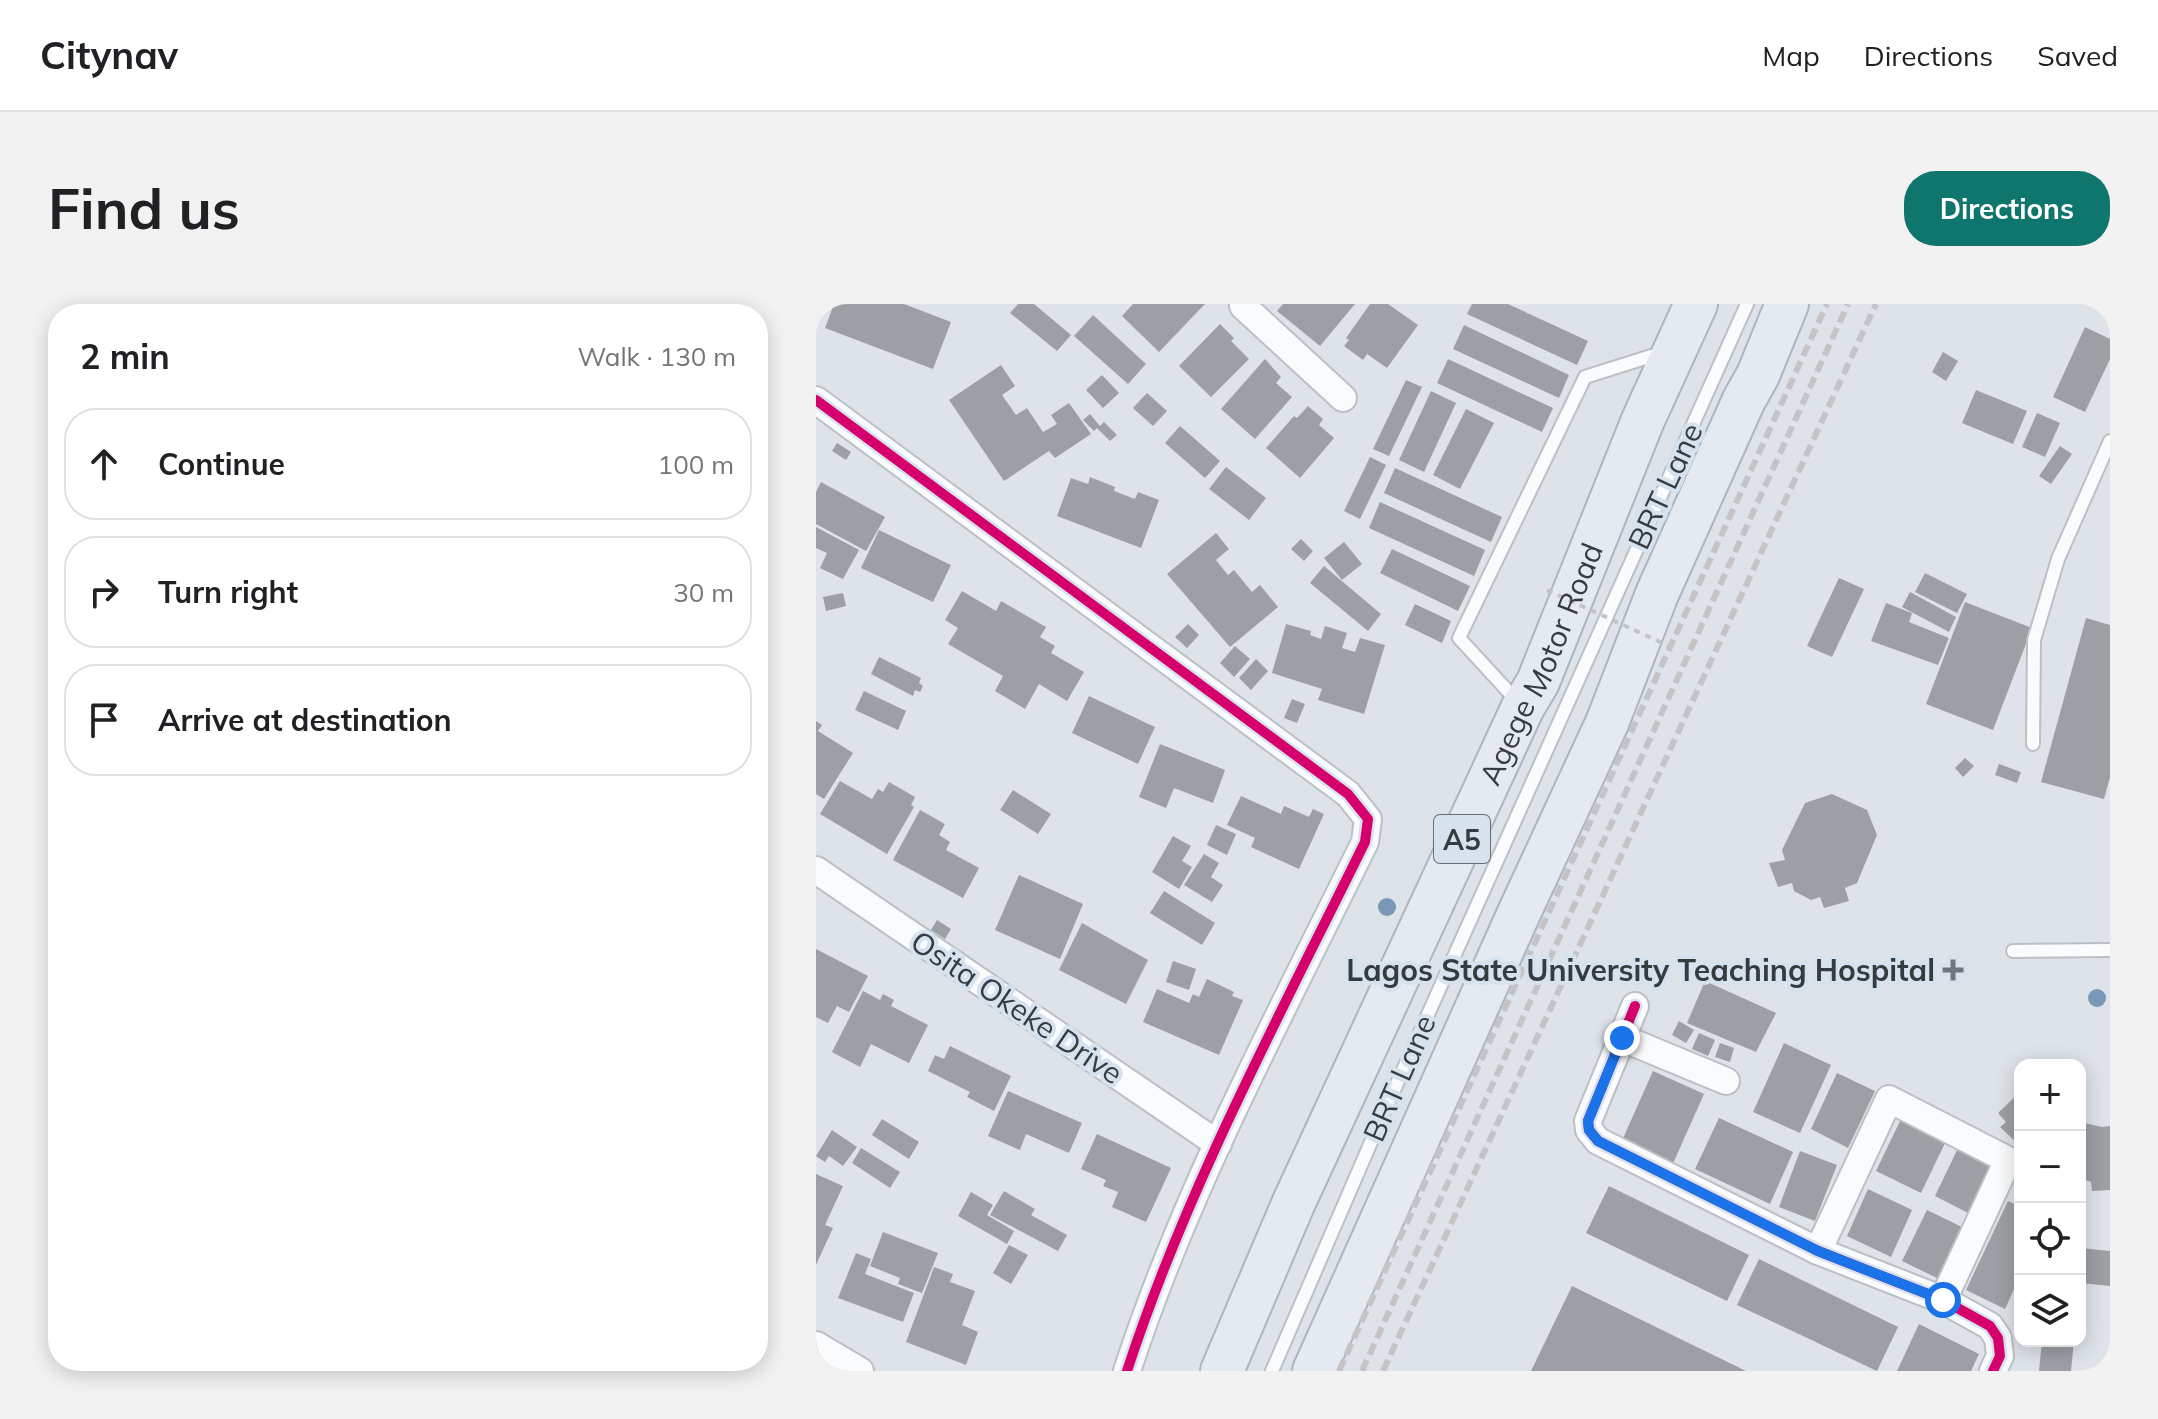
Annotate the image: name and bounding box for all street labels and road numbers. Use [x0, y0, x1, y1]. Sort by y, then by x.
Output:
street label: BRT Lane [1619, 417, 1711, 555]
street label: Agege Motor Road [1471, 537, 1611, 791]
road number: A5 [1434, 815, 1490, 863]
street label: Osita Okeke Drive [904, 922, 1130, 1092]
street label: BRT Lane [1354, 1009, 1444, 1147]

